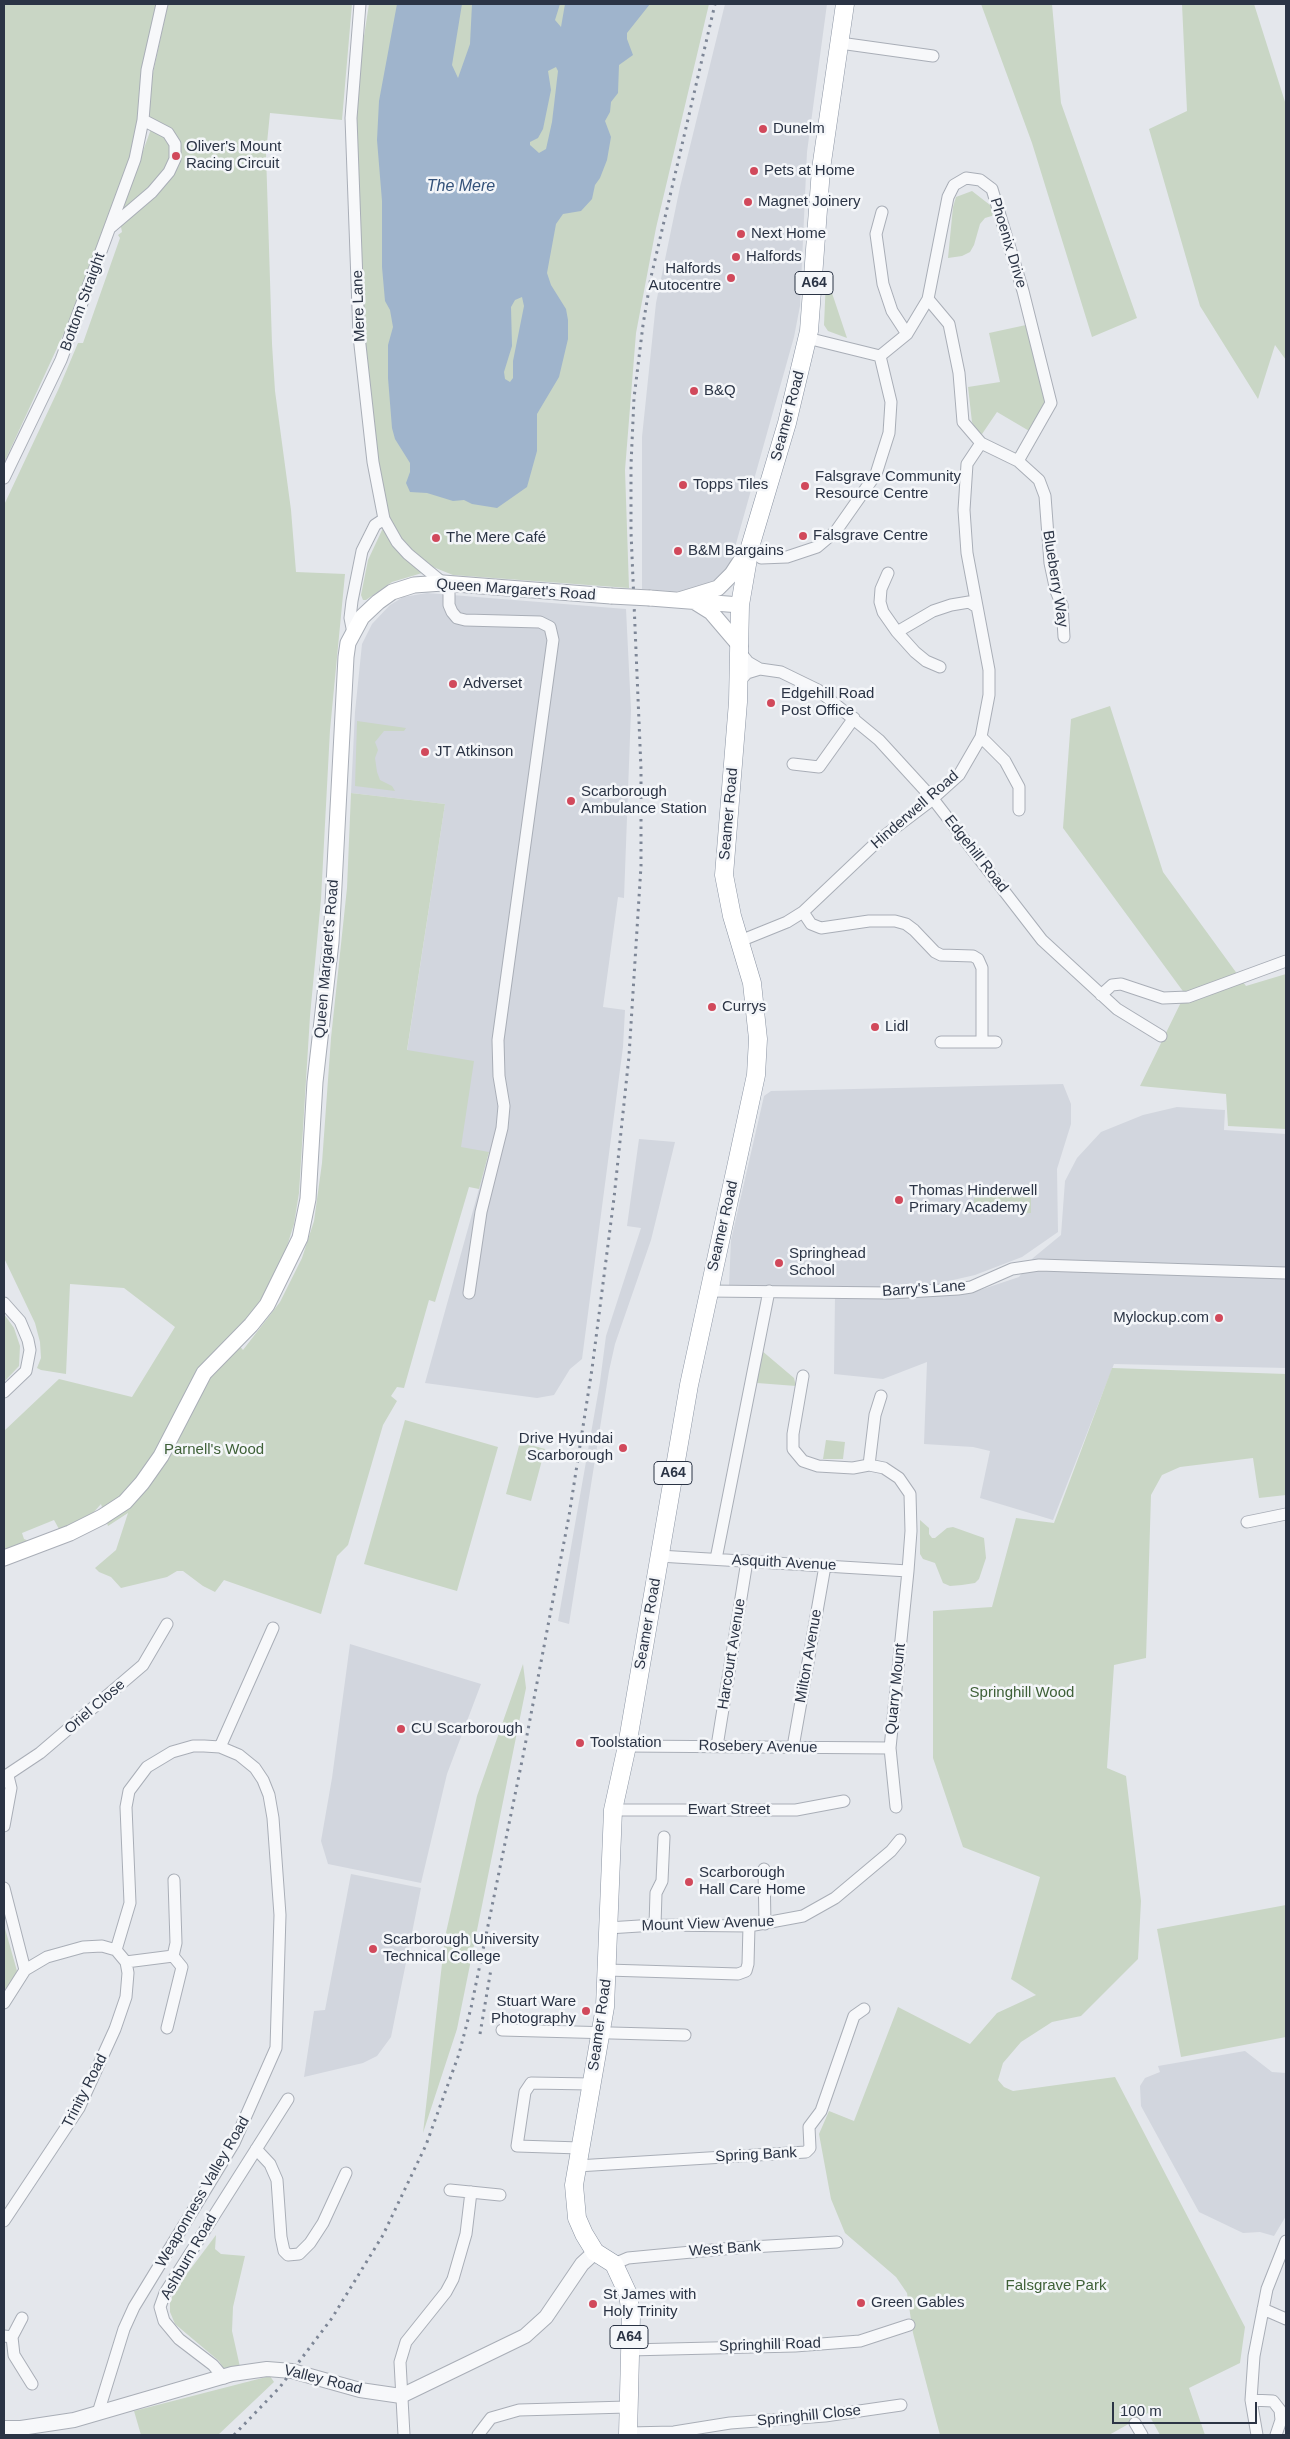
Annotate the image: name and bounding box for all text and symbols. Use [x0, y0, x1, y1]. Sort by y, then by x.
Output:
place label: Dunelm [773, 120, 825, 138]
marker: Dunelm [757, 123, 769, 135]
place label: Oliver's Mount Racing Circuit [186, 138, 281, 173]
marker: Oliver's Mount Racing Circuit [170, 150, 182, 162]
place label: Pets at Home [764, 162, 855, 180]
marker: Pets at Home [748, 165, 760, 177]
water label: The Mere [427, 177, 495, 197]
place label: Magnet Joinery [758, 193, 861, 211]
marker: Magnet Joinery [742, 196, 754, 208]
street label: Phoenix Drive [986, 196, 1030, 290]
place label: Next Home [751, 225, 826, 243]
marker: Next Home [735, 228, 747, 240]
place label: Halfords [746, 248, 802, 266]
street label: Bottom Straight [57, 250, 109, 354]
marker: Halfords [730, 251, 742, 263]
place label: Halfords Autocentre [648, 260, 721, 295]
street label: Mere Lane [349, 270, 369, 342]
marker: Halfords Autocentre [725, 272, 737, 284]
road number: A64 [795, 272, 833, 294]
street label: Seamer Road [767, 369, 809, 463]
place label: B&Q [704, 382, 736, 400]
marker: B&Q [688, 385, 700, 397]
place label: Falsgrave Community Resource Centre [815, 468, 961, 503]
place label: Topps Tiles [693, 476, 768, 494]
marker: Topps Tiles [677, 479, 689, 491]
marker: Falsgrave Community Resource Centre [799, 480, 811, 492]
place label: Falsgrave Centre [813, 527, 928, 545]
place label: The Mere Café [446, 529, 546, 547]
street label: Blueberry Way [1038, 529, 1072, 629]
marker: Falsgrave Centre [797, 530, 809, 542]
marker: The Mere Café [430, 532, 442, 544]
place label: B&M Bargains [688, 542, 784, 560]
marker: B&M Bargains [672, 545, 684, 557]
street label: Queen Margaret's Road [436, 575, 596, 605]
place label: Adverset [463, 675, 522, 693]
marker: Adverset [447, 678, 459, 690]
place label: Edgehill Road Post Office [781, 685, 874, 720]
marker: Edgehill Road Post Office [765, 697, 777, 709]
place label: JT Atkinson [435, 743, 513, 761]
marker: JT Atkinson [419, 746, 431, 758]
street label: Seamer Road [716, 767, 742, 861]
street label: Hinderwell Road [868, 767, 962, 853]
place label: Scarborough Ambulance Station [581, 783, 707, 818]
marker: Scarborough Ambulance Station [565, 795, 577, 807]
street label: Edgehill Road [940, 812, 1012, 896]
street label: Queen Margaret's Road [311, 879, 343, 1039]
place label: Currys [722, 998, 766, 1016]
marker: Currys [706, 1001, 718, 1013]
place label: Lidl [885, 1018, 908, 1036]
marker: Lidl [869, 1021, 881, 1033]
street label: Seamer Road [704, 1179, 742, 1273]
place label: Thomas Hinderwell Primary Academy [909, 1182, 1037, 1217]
marker: Thomas Hinderwell Primary Academy [893, 1194, 905, 1206]
place label: Springhead School [789, 1245, 866, 1280]
marker: Springhead School [773, 1257, 785, 1269]
street label: Barry's Lane [882, 1277, 966, 1301]
place label: Mylockup.com [1113, 1309, 1209, 1327]
marker: Mylockup.com [1213, 1312, 1225, 1324]
place label: Drive Hyundai Scarborough [519, 1430, 613, 1465]
park label: Parnell's Wood [164, 1441, 264, 1459]
marker: Drive Hyundai Scarborough [617, 1442, 629, 1454]
road number: A64 [654, 1462, 692, 1485]
street label: Asquith Avenue [731, 1551, 837, 1575]
street label: Seamer Road [631, 1577, 665, 1671]
street label: Harcourt Avenue [714, 1597, 750, 1711]
street label: Milton Avenue [792, 1608, 826, 1704]
street label: Quarry Mount [882, 1642, 910, 1736]
street label: Oriel Close [61, 1676, 129, 1738]
park label: Springhill Wood [970, 1684, 1074, 1702]
place label: CU Scarborough [411, 1720, 523, 1738]
marker: CU Scarborough [395, 1723, 407, 1735]
place label: Toolstation [590, 1734, 662, 1752]
marker: Toolstation [574, 1737, 586, 1749]
street label: Rosebery Avenue [698, 1737, 818, 1757]
street label: Ewart Street [688, 1801, 770, 1819]
place label: Scarborough Hall Care Home [699, 1864, 806, 1899]
marker: Scarborough Hall Care Home [683, 1876, 695, 1888]
street label: Mount View Avenue [641, 1913, 775, 1935]
place label: Scarborough University Technical College [383, 1931, 539, 1966]
marker: Scarborough University Technical College [367, 1943, 379, 1955]
street label: Seamer Road [585, 1978, 615, 2072]
place label: Stuart Ware Photography [491, 1993, 576, 2028]
marker: Stuart Ware Photography [580, 2005, 592, 2017]
street label: Trinity Road [59, 2051, 111, 2131]
street label: Weaponness Valley Road [152, 2113, 254, 2271]
street label: Spring Bank [715, 2144, 797, 2166]
street label: Ashburn Road [157, 2211, 221, 2303]
street label: West Bank [688, 2238, 762, 2260]
park label: Falsgrave Park [1006, 2277, 1106, 2295]
place label: St James with Holy Trinity [603, 2286, 696, 2321]
place label: Green Gables [871, 2294, 964, 2312]
marker: Green Gables [855, 2297, 867, 2309]
marker: St James with Holy Trinity [587, 2298, 599, 2310]
road number: A64 [610, 2326, 648, 2348]
street label: Springhill Road [719, 2334, 821, 2356]
street label: Valley Road [282, 2362, 364, 2398]
scale bar [1115, 2392, 1260, 2424]
street label: Springhill Close [756, 2402, 862, 2430]
text: 100 m [1120, 2402, 1162, 2419]

